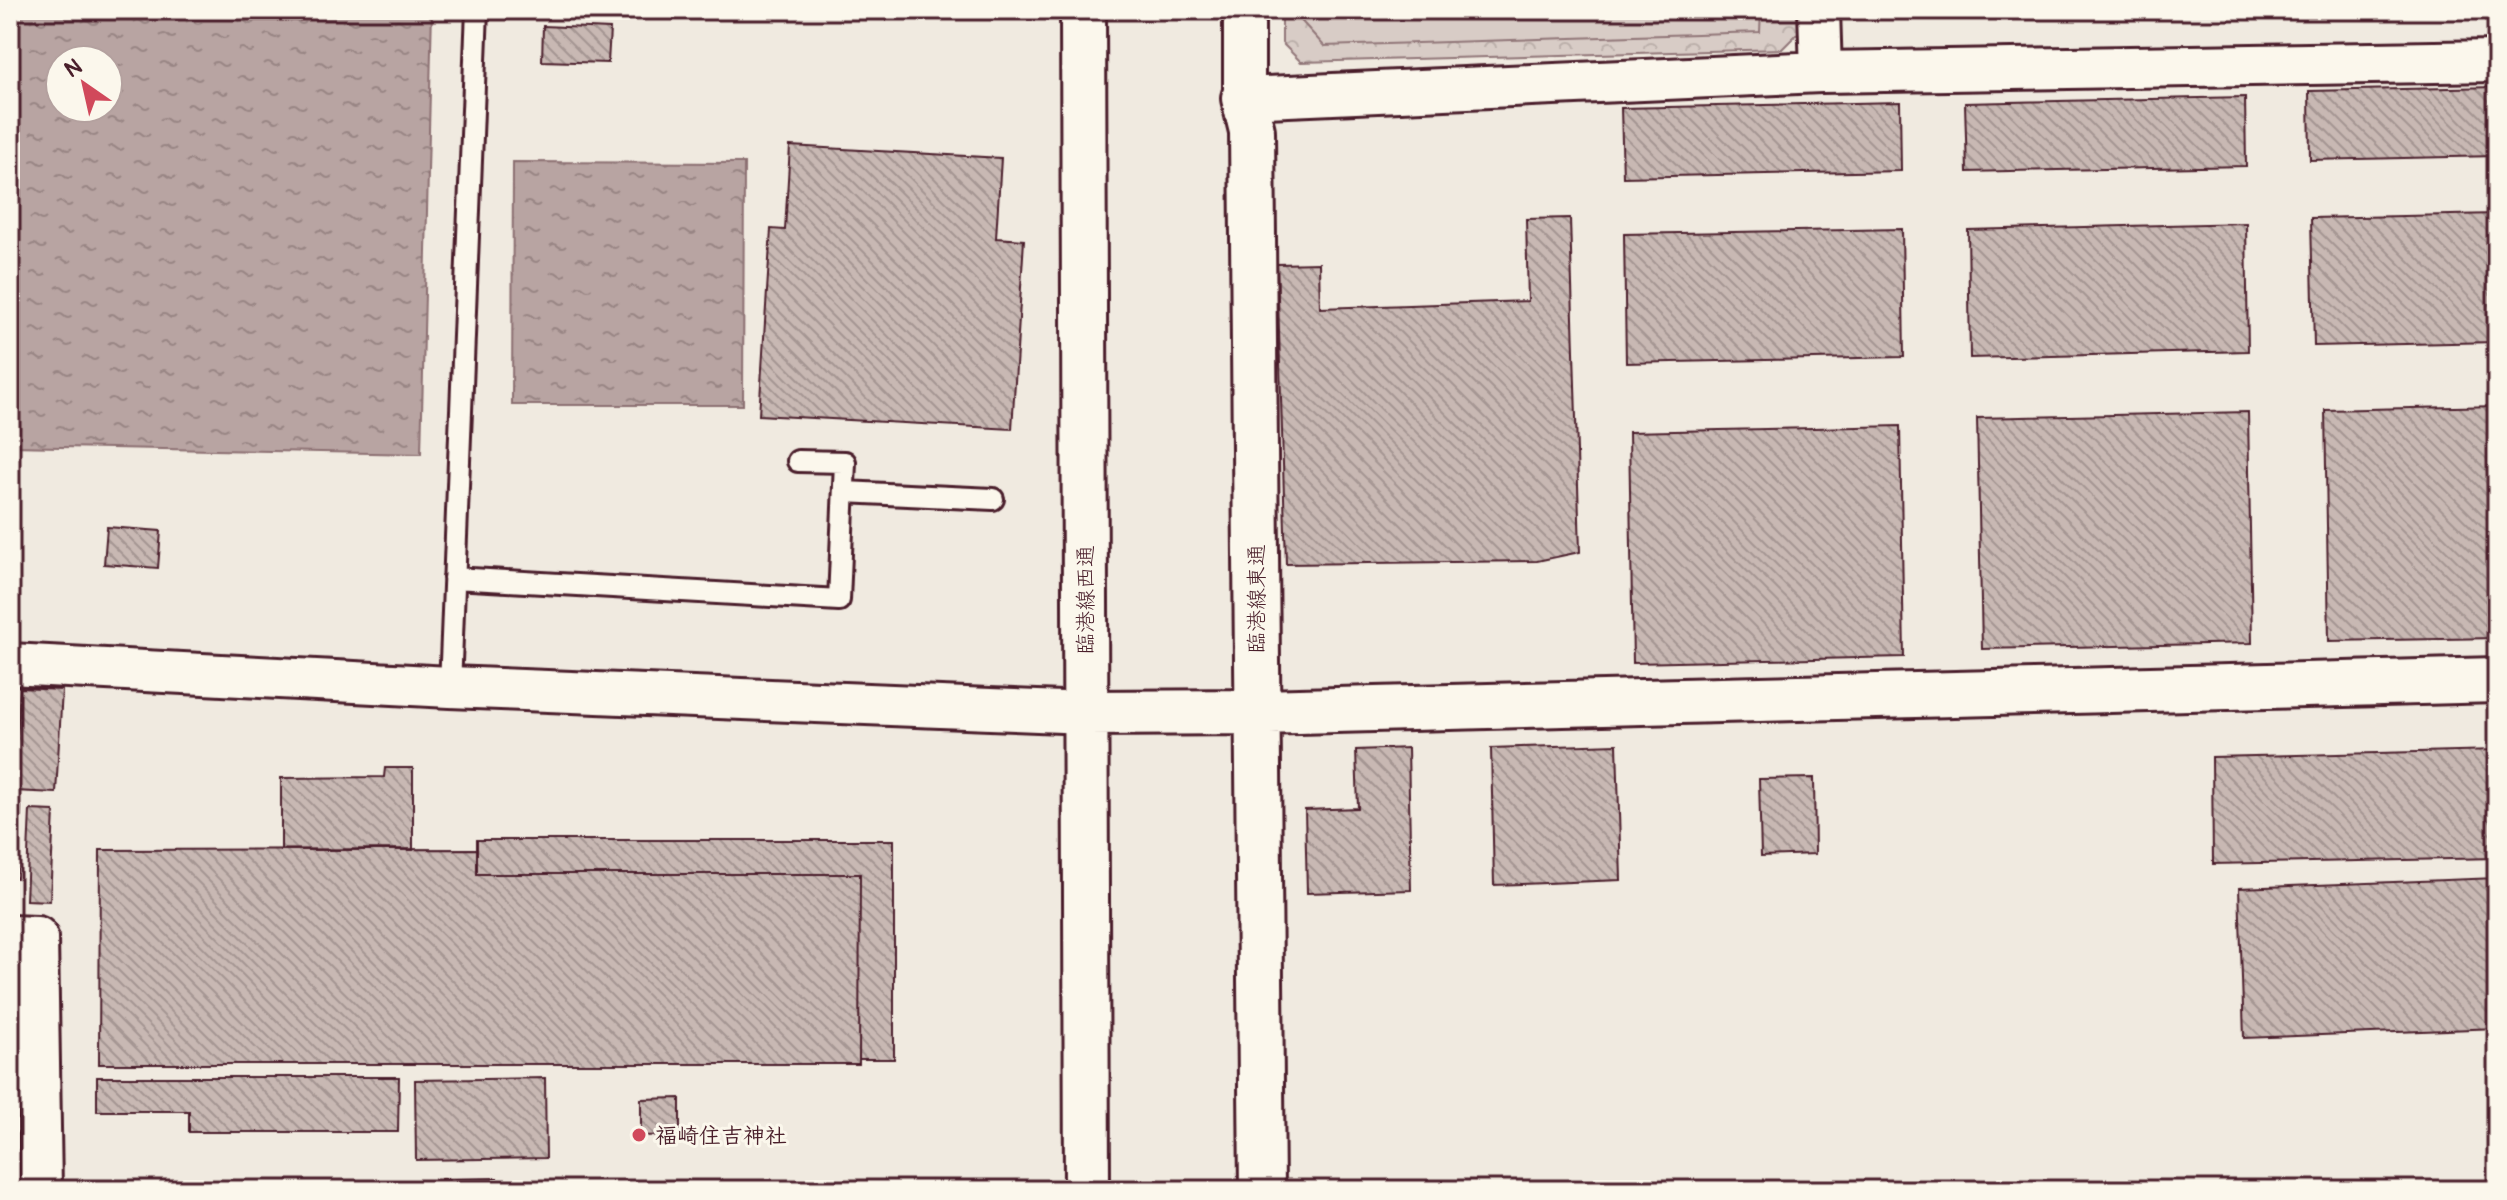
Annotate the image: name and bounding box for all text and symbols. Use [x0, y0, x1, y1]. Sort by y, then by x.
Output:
north arrow [44, 44, 124, 124]
text: N [59, 52, 87, 84]
street label: 臨港線東通 [1243, 544, 1271, 654]
street label: 臨港線西通 [1072, 545, 1100, 655]
place label: 福崎住吉神社 [655, 1122, 787, 1150]
marker: 福崎住吉神社 [630, 1126, 648, 1144]

